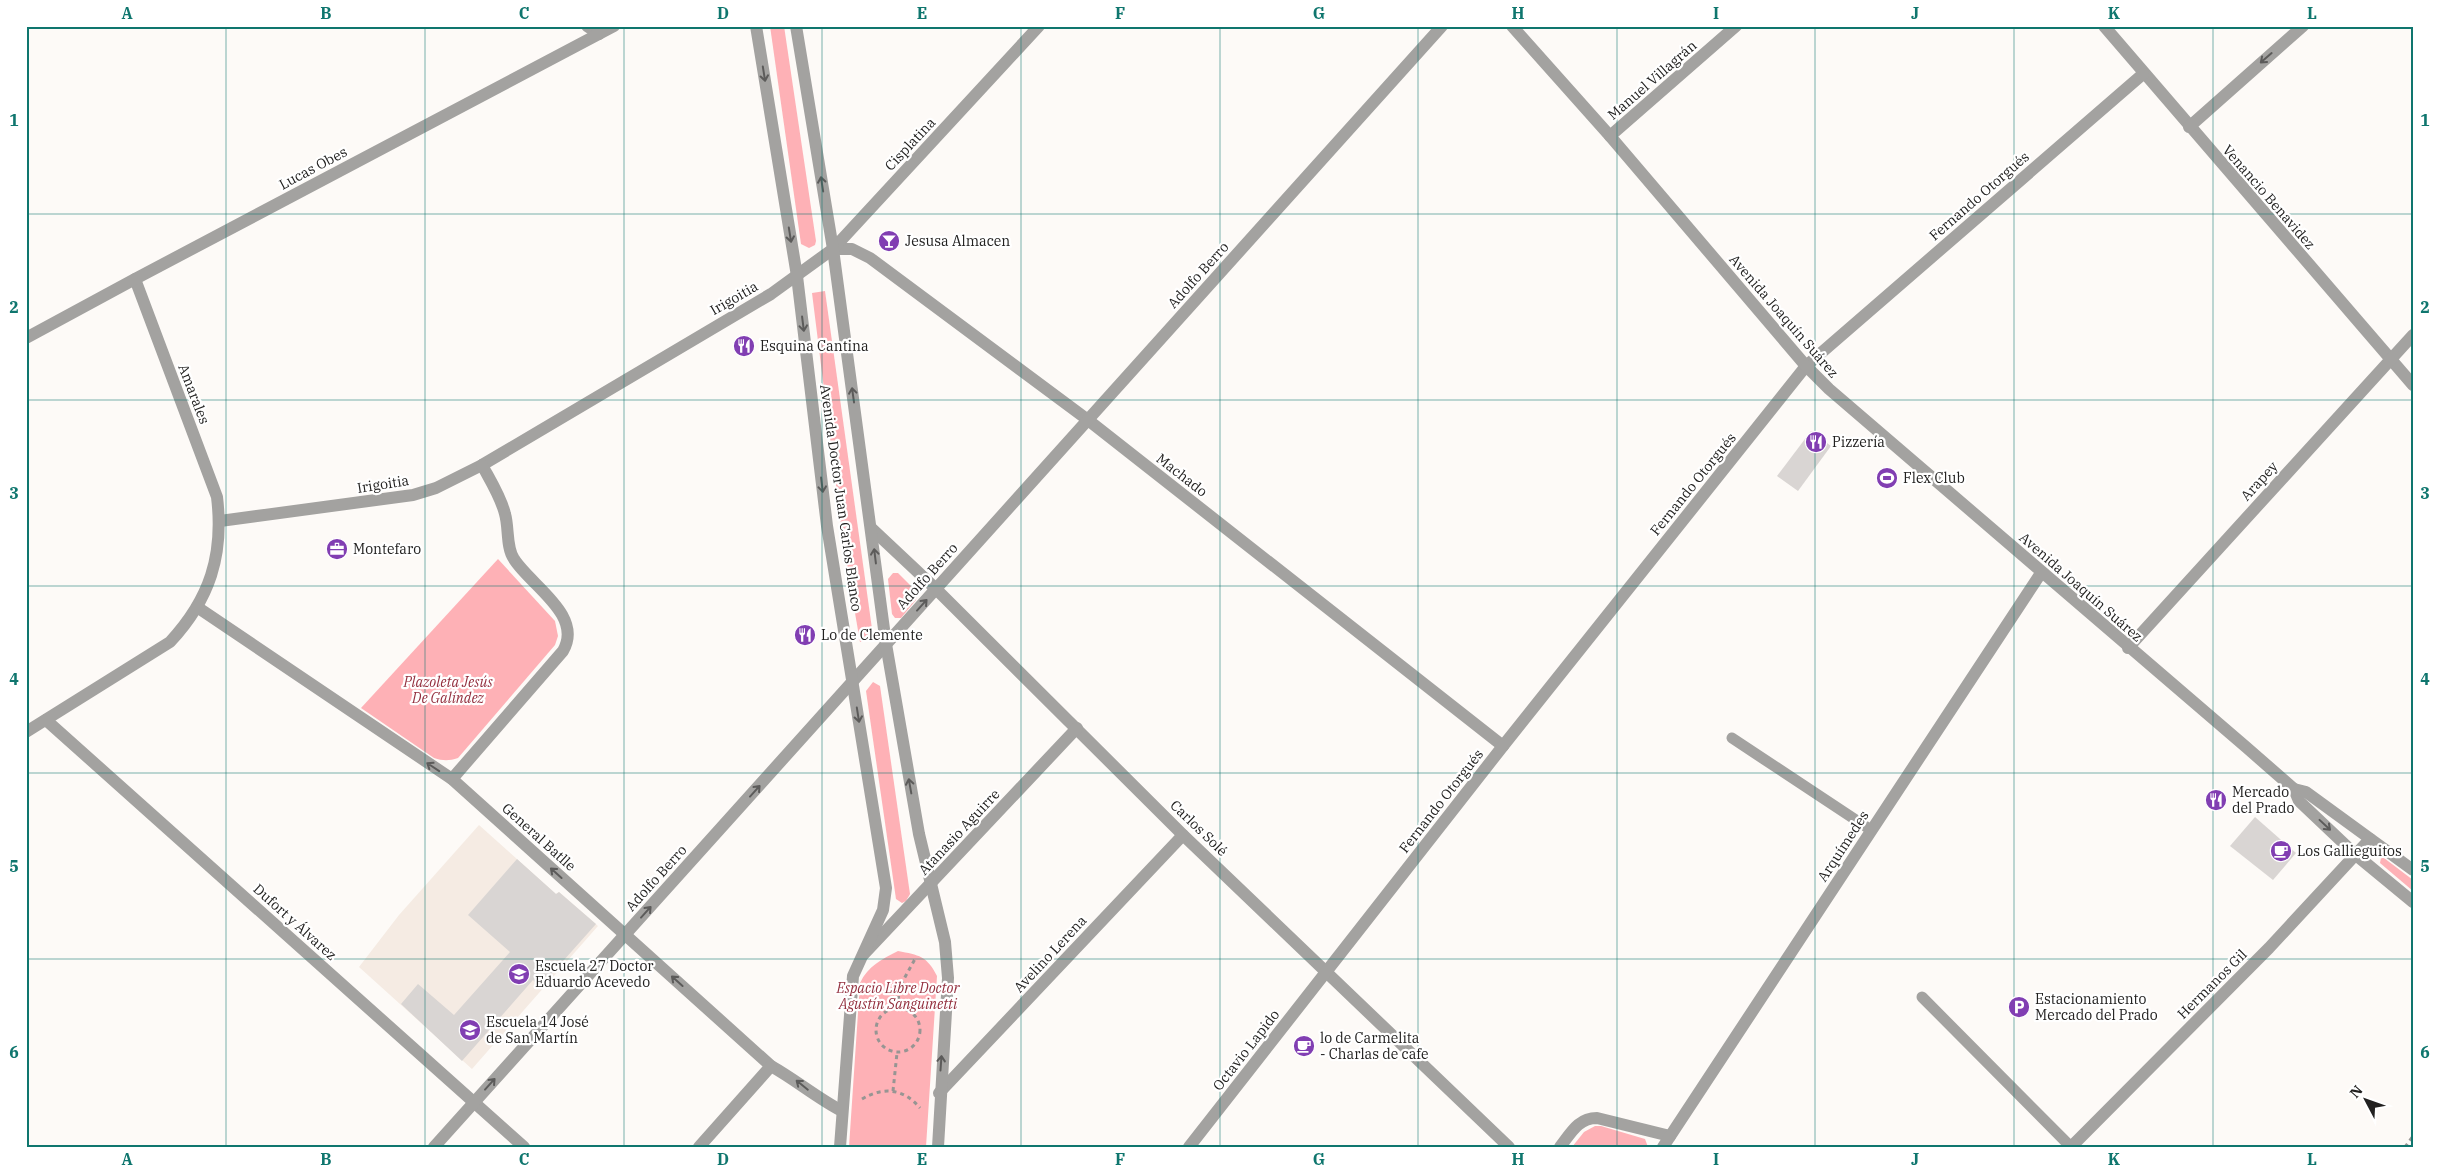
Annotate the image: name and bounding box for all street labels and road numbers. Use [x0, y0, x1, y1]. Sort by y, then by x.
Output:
street label: Manuel Villagrán [1604, 36, 1700, 124]
street label: Cisplatina [881, 113, 940, 174]
street label: Venancio Benavidez [2219, 141, 2319, 253]
street label: Lucas Obes [276, 142, 350, 193]
street label: Fernando Otorgués [1925, 148, 2033, 244]
street label: Adolfo Berro [1163, 238, 1233, 312]
street label: Avenida Joaquín Suárez [1725, 251, 1843, 381]
street label: Irigoitia [707, 277, 761, 319]
street label: Amarales [174, 361, 214, 427]
street label: Avenida Doctor Juan Carlos Blanco [816, 383, 866, 613]
street label: Fernando Otorgués [1646, 429, 1740, 539]
street label: Machado [1153, 449, 1211, 501]
street label: Arapey [2237, 457, 2282, 505]
street label: Irigoitia [356, 471, 411, 497]
street label: Avenida Joaquín Suárez [2016, 528, 2146, 646]
street label: Adolfo Berro [892, 539, 962, 613]
street label: Fernando Otorgués [1395, 745, 1487, 856]
street label: Atanasio Aguirre [915, 785, 1003, 879]
street label: Carlos Solé [1167, 796, 1231, 860]
street label: General Batlle [498, 799, 580, 875]
street label: Arquímedes [1813, 807, 1873, 885]
street label: Adolfo Berro [621, 841, 691, 915]
street label: Dufort y Álvarez [250, 879, 341, 964]
street label: Avelino Lerena [1010, 911, 1091, 996]
street label: Hermanos Gil [2173, 945, 2251, 1023]
street label: Octavio Lapido [1209, 1006, 1283, 1094]

